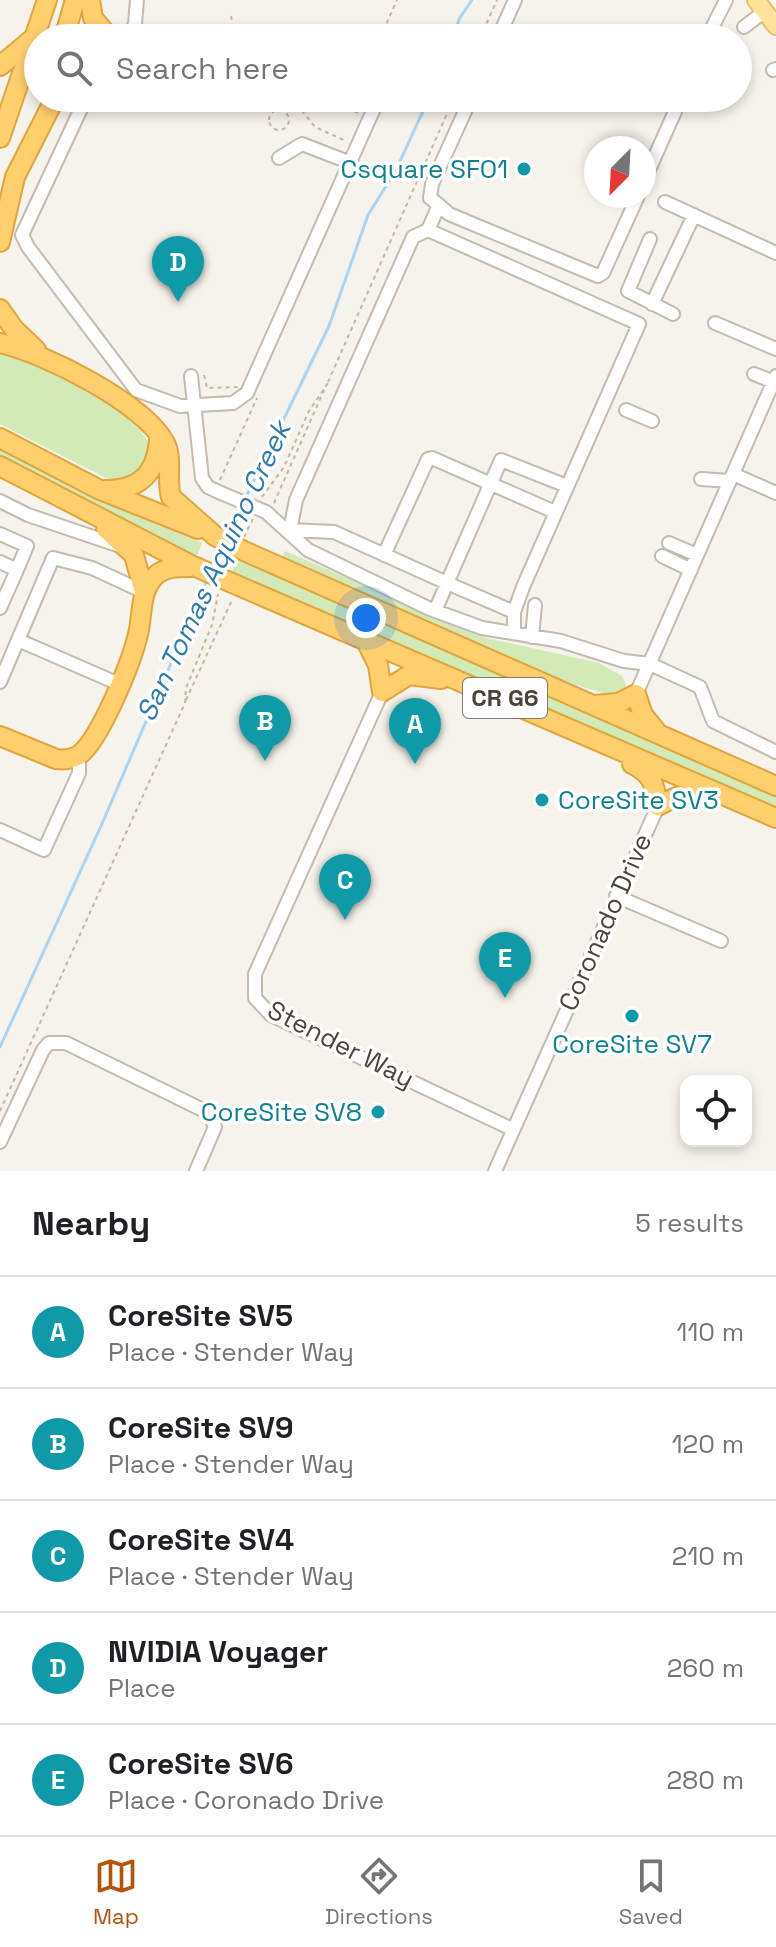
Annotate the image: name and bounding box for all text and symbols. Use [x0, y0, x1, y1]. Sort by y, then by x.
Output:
search box [24, 24, 752, 112]
icon: search [52, 46, 96, 90]
text: Search here [116, 49, 289, 88]
north arrow [584, 136, 656, 208]
place label: Csquare SFO1 [341, 152, 508, 186]
marker: Csquare SFO1 [515, 160, 533, 178]
pin: D [152, 236, 204, 302]
water label: San Tomas Aquino Creek [128, 413, 300, 727]
your location [346, 598, 386, 638]
road number: CR G6 [463, 678, 547, 718]
pin: B [239, 695, 291, 761]
pin: A [389, 698, 441, 764]
place label: CoreSite SV3 [558, 783, 719, 817]
marker: CoreSite SV3 [533, 791, 551, 809]
street label: Coronado Drive [551, 828, 659, 1016]
pin: C [319, 854, 371, 920]
pin: E [479, 932, 531, 998]
street label: Stender Way [262, 992, 420, 1096]
marker: CoreSite SV7 [623, 1007, 641, 1025]
place label: CoreSite SV7 [552, 1027, 712, 1061]
map controls [680, 1075, 752, 1147]
button: locate [680, 1075, 752, 1147]
place label: CoreSite SV8 [201, 1095, 362, 1129]
marker: CoreSite SV8 [369, 1103, 387, 1121]
text: Nearby [32, 1202, 150, 1245]
text: 5 results [635, 1206, 744, 1240]
text: CoreSite SV5 [108, 1296, 293, 1335]
text: A [50, 1315, 66, 1349]
text: 110 m [677, 1315, 744, 1349]
text: Place · Stender Way [108, 1335, 354, 1369]
text: CoreSite SV9 [108, 1408, 294, 1447]
text: B [49, 1427, 67, 1461]
text: 120 m [672, 1427, 744, 1461]
text: Place · Stender Way [108, 1447, 354, 1481]
text: CoreSite SV4 [108, 1520, 294, 1559]
text: C [50, 1539, 66, 1573]
text: 210 m [672, 1539, 744, 1573]
text: Place · Stender Way [108, 1559, 354, 1593]
text: NVIDIA Voyager [108, 1632, 328, 1671]
text: D [49, 1651, 67, 1685]
text: 260 m [667, 1651, 744, 1685]
text: Place [108, 1671, 176, 1705]
text: CoreSite SV6 [108, 1744, 294, 1783]
text: E [51, 1763, 65, 1797]
text: 280 m [666, 1763, 744, 1797]
text: Place · Coronado Drive [108, 1783, 384, 1817]
tab: Map [93, 1854, 139, 1930]
tab: Directions [325, 1854, 433, 1930]
tab: Saved [619, 1854, 683, 1930]

